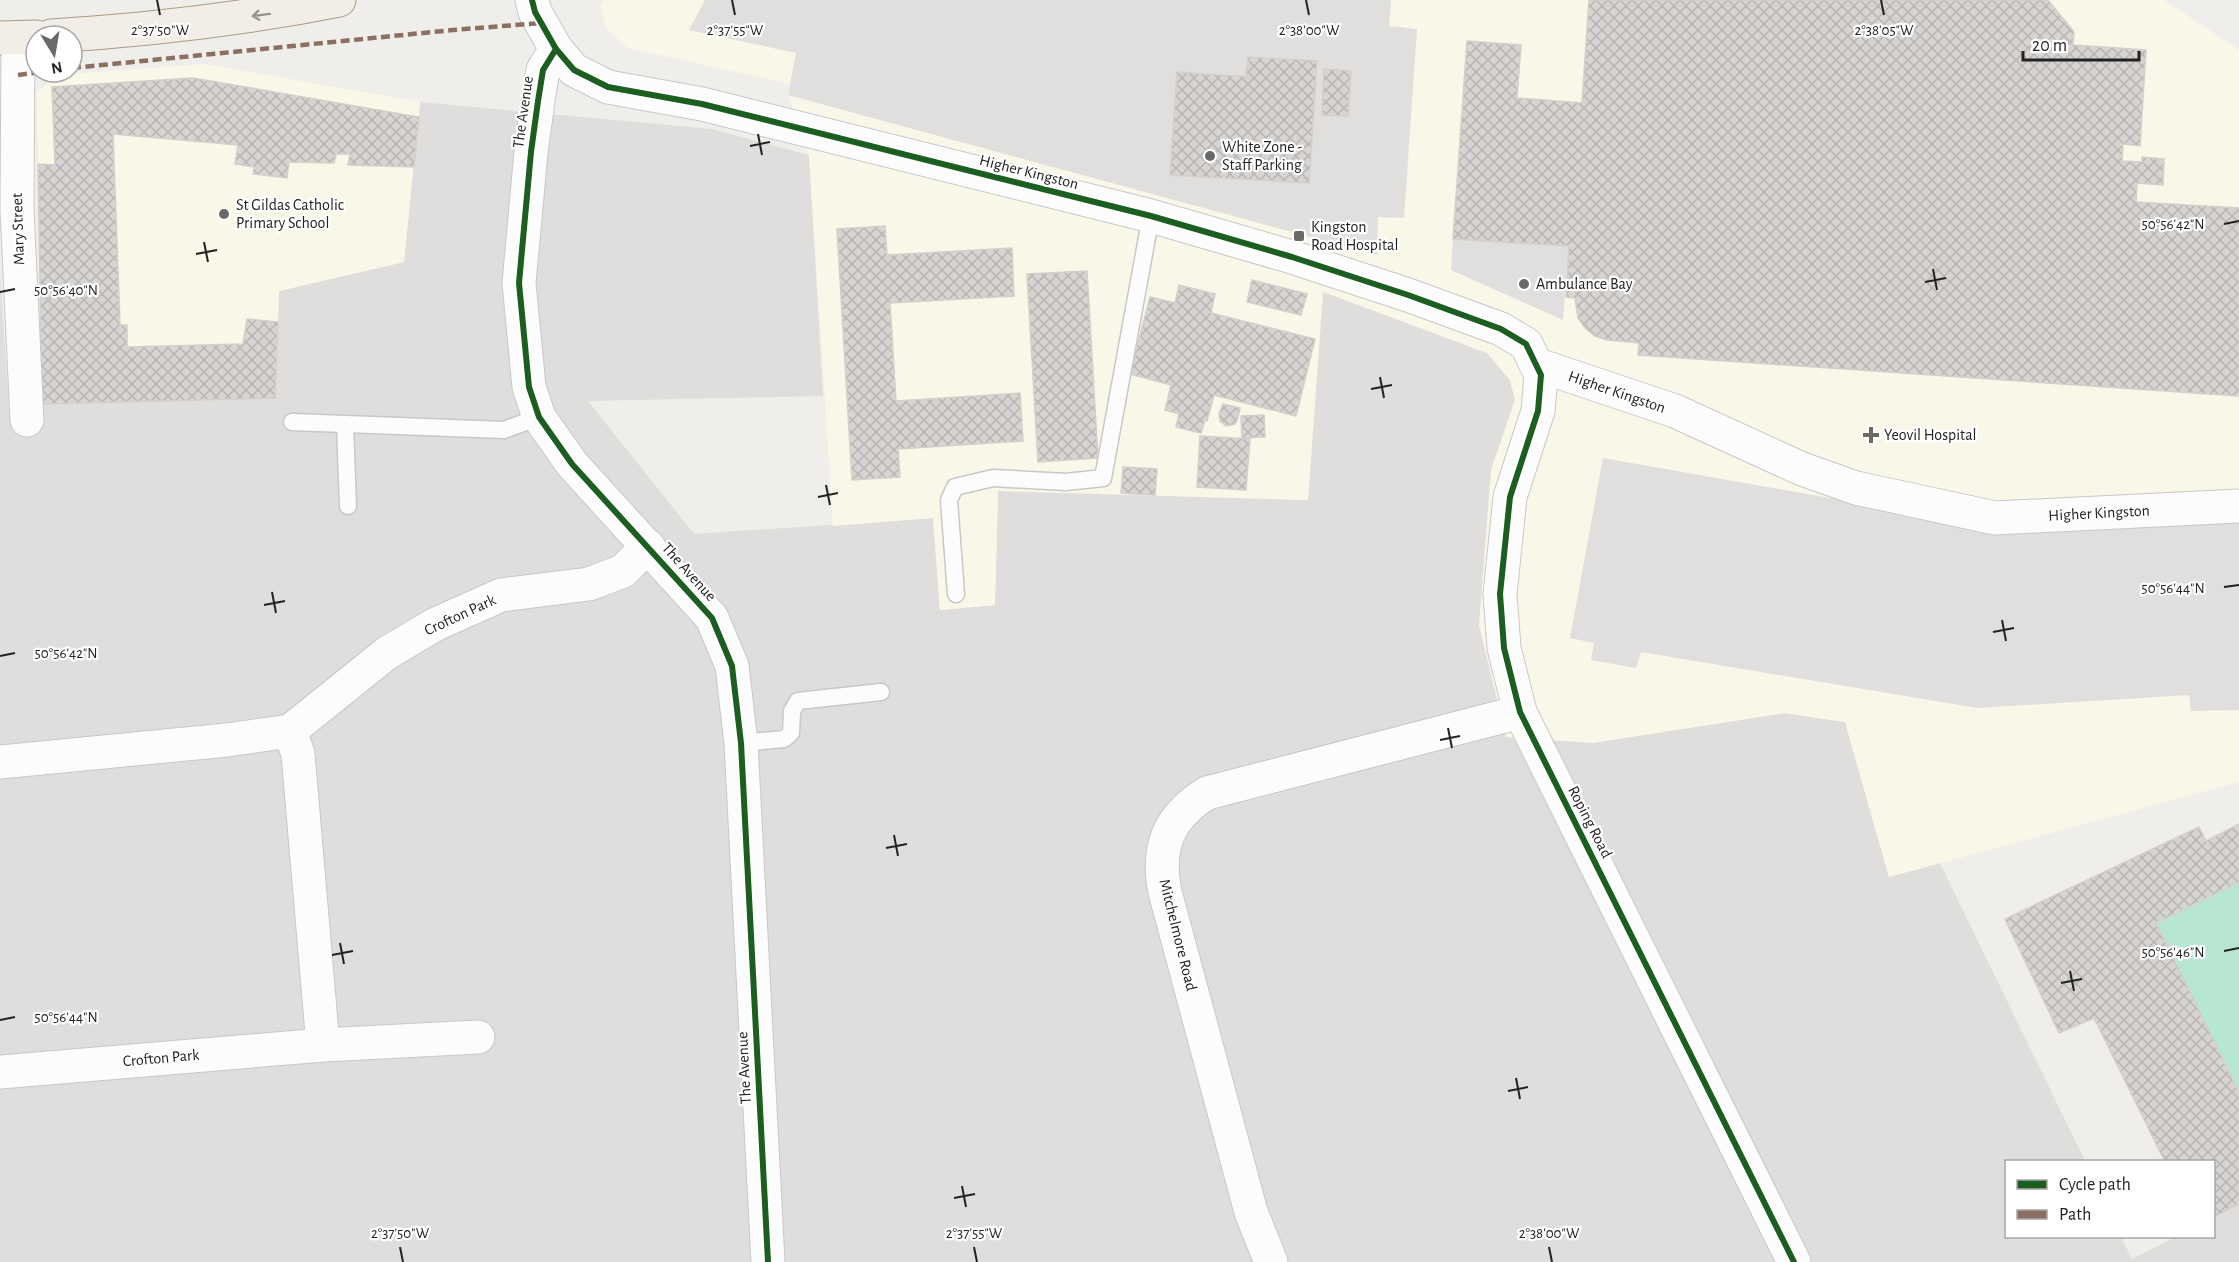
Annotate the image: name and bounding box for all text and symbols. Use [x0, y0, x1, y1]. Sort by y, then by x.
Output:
one-way arrow [252, 9, 271, 20]
text: 2°37'50"W [131, 23, 190, 38]
text: 2°37'55"W [707, 23, 764, 38]
text: 2°38'00"W [1279, 23, 1340, 38]
text: 2°38'05"W [1855, 23, 1914, 38]
north arrow [24, 24, 84, 84]
scale bar [2023, 24, 2138, 62]
text: 20 m [2032, 37, 2067, 55]
text: N [50, 59, 64, 77]
street label: The Avenue [510, 75, 536, 149]
place label: White Zone - Staff Parking [1222, 139, 1302, 173]
marker: White Zone - Staff Parking [1203, 149, 1217, 163]
street label: Higher Kingston [978, 152, 1080, 192]
street label: Mary Street [9, 193, 28, 265]
place label: St Gildas Catholic Primary School [236, 197, 344, 232]
marker: St Gildas Catholic Primary School [217, 207, 231, 221]
text: 50°56'42"N [2142, 217, 2204, 232]
place label: Kingston Road Hospital [1311, 219, 1398, 253]
marker: Kingston Road Hospital [1292, 229, 1306, 243]
place label: Ambulance Bay [1536, 276, 1633, 293]
marker: Ambulance Bay [1517, 277, 1531, 291]
text: 50°56'40"N [34, 283, 98, 298]
street label: Higher Kingston [1566, 368, 1668, 416]
marker: Yeovil Hospital [1862, 426, 1880, 444]
place label: Yeovil Hospital [1884, 427, 1977, 443]
street label: Higher Kingston [2048, 502, 2150, 524]
street label: The Avenue [659, 540, 719, 604]
text: 50°56'44"N [2141, 581, 2205, 596]
street label: Crofton Park [422, 591, 499, 638]
text: 50°56'42"N [35, 646, 97, 661]
street label: Roping Road [1565, 783, 1615, 861]
street label: Mitchelmore Road [1156, 877, 1200, 993]
text: 50°56'46"N [2141, 945, 2205, 960]
text: 50°56'44"N [34, 1010, 98, 1025]
street label: The Avenue [734, 1031, 754, 1105]
street label: Crofton Park [122, 1047, 201, 1069]
legend [2005, 1160, 2215, 1238]
text: Cycle path [2059, 1176, 2131, 1194]
text: Path [2059, 1206, 2091, 1224]
text: 2°37'50"W [371, 1226, 430, 1241]
text: 2°37'55"W [946, 1226, 1003, 1241]
text: 2°38'00"W [1519, 1226, 1580, 1241]

